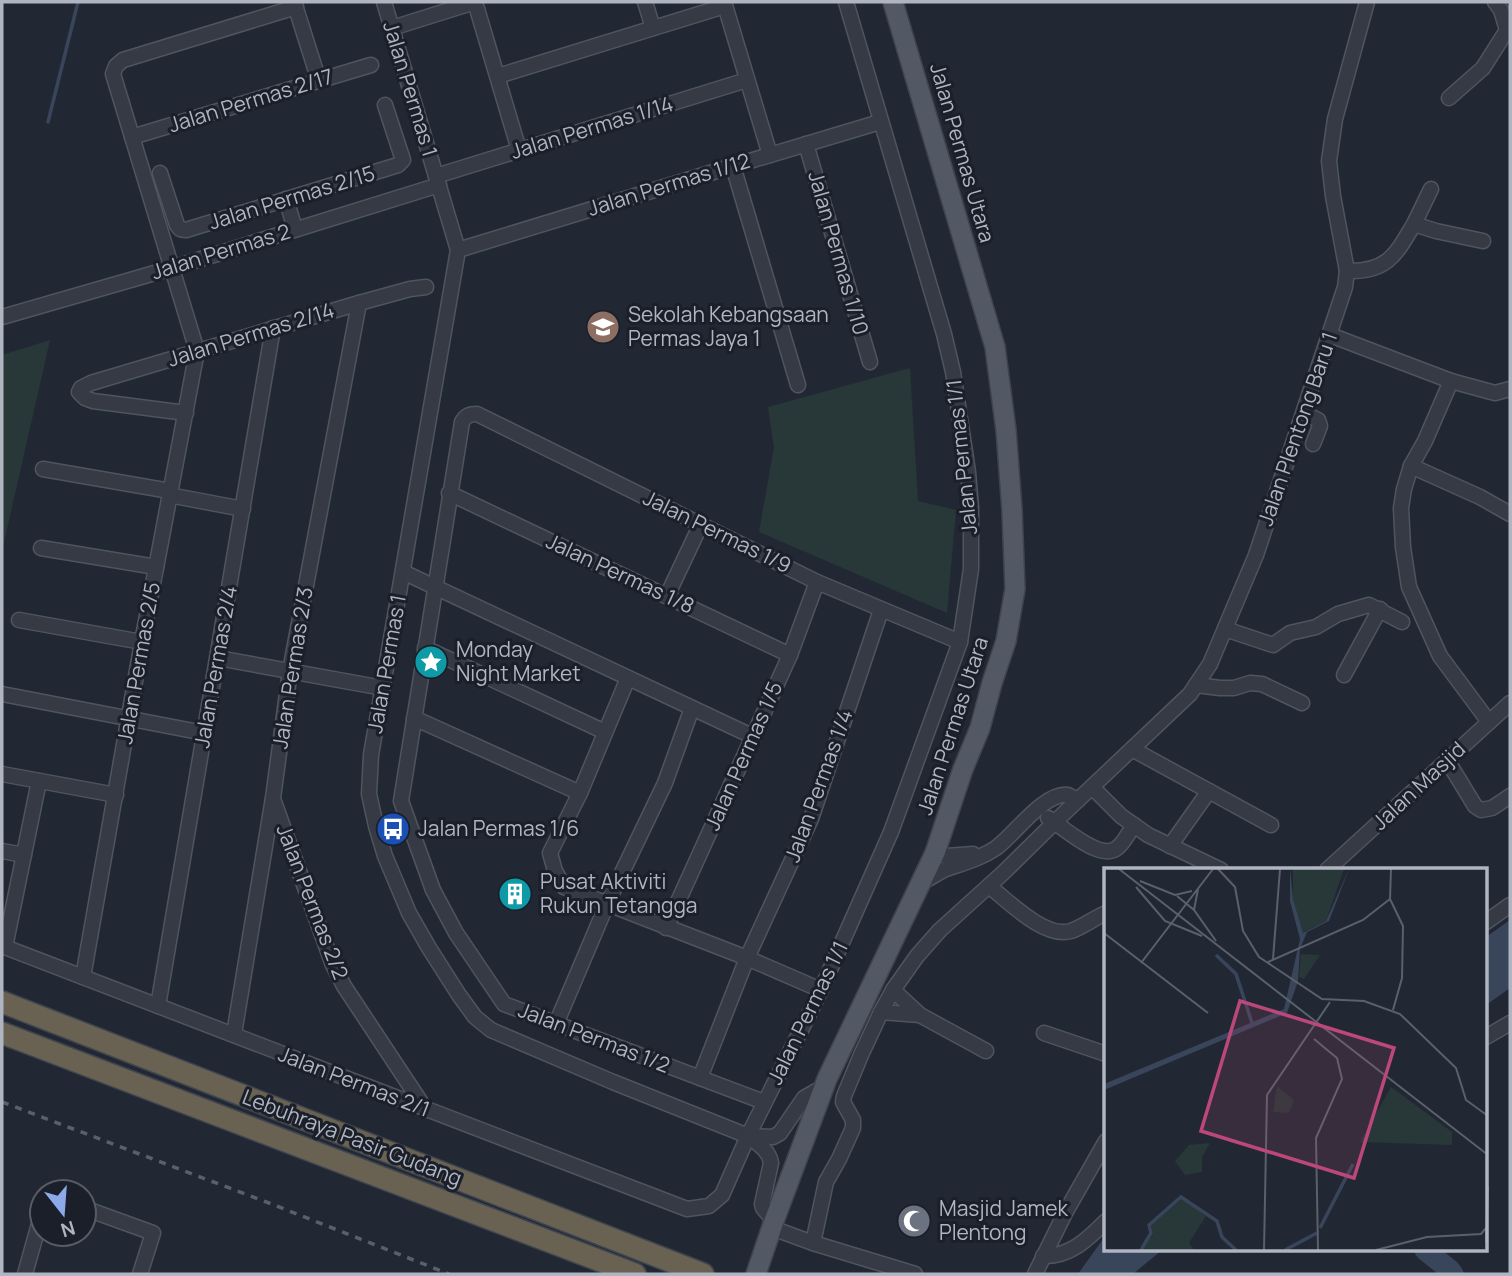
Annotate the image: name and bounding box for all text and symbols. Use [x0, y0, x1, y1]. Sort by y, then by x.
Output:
street label: Jalan Permas 1 [377, 18, 445, 160]
street label: Jalan Permas Utara [924, 60, 1002, 246]
street label: Jalan Permas 2/17 [165, 62, 336, 138]
street label: Jalan Permas 1/14 [507, 89, 676, 165]
street label: Jalan Permas 1/12 [584, 146, 753, 222]
street label: Jalan Permas 2/15 [205, 158, 378, 236]
street label: Jalan Permas 1/10 [802, 168, 876, 338]
street label: Jalan Permas 2 [148, 217, 294, 285]
street label: Jalan Permas 2/14 [164, 295, 337, 373]
place label: Sekolah Kebangsaan Permas Jaya 1 [628, 300, 829, 352]
school or university icon: Sekolah Kebangsaan Permas Jaya 1 [584, 308, 622, 346]
street label: Jalan Plentong Baru 1 [1251, 328, 1343, 529]
street label: Jalan Permas 1/1 [939, 378, 983, 536]
street label: Jalan Permas 1/9 [639, 483, 796, 579]
street label: Jalan Permas 1/8 [542, 527, 699, 620]
street label: Jalan Permas 2/5 [110, 580, 166, 746]
street label: Jalan Permas 2/4 [187, 583, 243, 750]
street label: Jalan Permas 2/3 [265, 585, 319, 751]
street label: Jalan Permas 1 [360, 592, 412, 735]
street label: Jalan Permas Utara [910, 633, 994, 818]
place label: Monday Night Market [456, 635, 581, 687]
place icon: Monday Night Market [412, 643, 450, 681]
street label: Jalan Permas 1/5 [698, 677, 788, 834]
street label: Jalan Permas 1/4 [777, 705, 859, 866]
street label: Jalan Masjid [1366, 735, 1471, 836]
bus stop icon: Jalan Permas 1/6 [374, 810, 412, 848]
place label: Jalan Permas 1/6 [418, 814, 579, 842]
street label: Jalan Permas 2/2 [270, 820, 355, 983]
place label: Pusat Aktiviti Rukun Tetangga [540, 867, 697, 919]
inset map [1104, 868, 1488, 1252]
building icon: Pusat Aktiviti Rukun Tetangga [496, 875, 534, 913]
street label: Jalan Permas 1/1 [760, 936, 854, 1089]
street label: Jalan Permas 1/2 [515, 995, 674, 1079]
street label: Jalan Permas 2/1 [275, 1039, 434, 1123]
street label: Lebuhraya Pasir Gudang [239, 1082, 466, 1192]
north arrow [28, 1178, 98, 1248]
place label: Masjid Jamek Plentong [939, 1194, 1069, 1246]
mosque icon: Masjid Jamek Plentong [895, 1202, 933, 1240]
text: N [58, 1215, 78, 1244]

